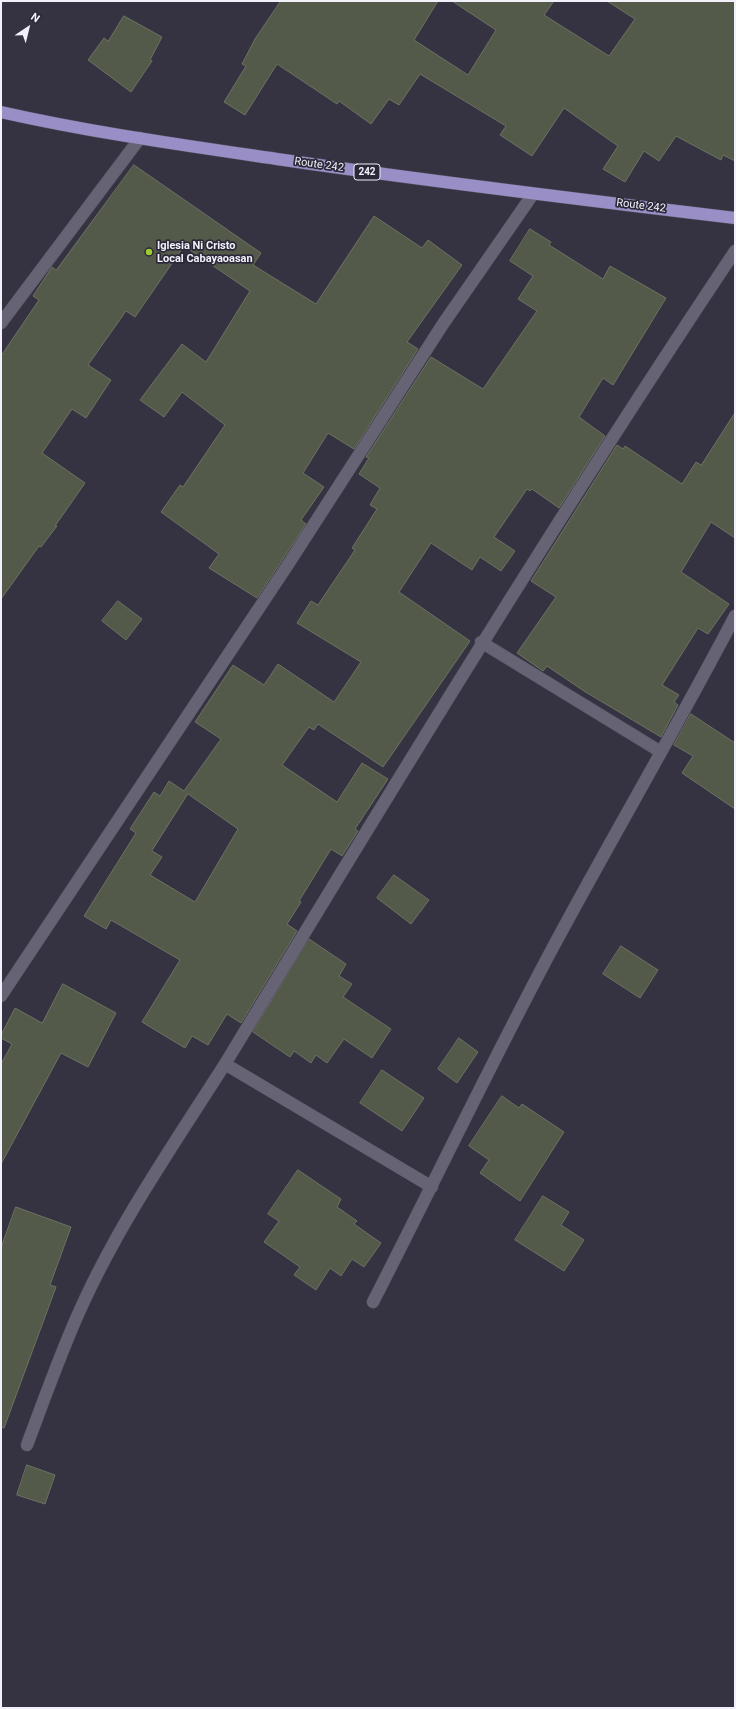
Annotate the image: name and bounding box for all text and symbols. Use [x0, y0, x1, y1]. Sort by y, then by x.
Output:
north arrow [8, 8, 48, 48]
text: N [28, 10, 42, 25]
street label: Route 242 [293, 155, 345, 175]
road number: 242 [354, 164, 380, 180]
street label: Route 242 [615, 196, 667, 216]
place label: Iglesia Ni Cristo Local Cabayaoasan [157, 239, 253, 265]
marker: Iglesia Ni Cristo Local Cabayaoasan [144, 247, 154, 257]

